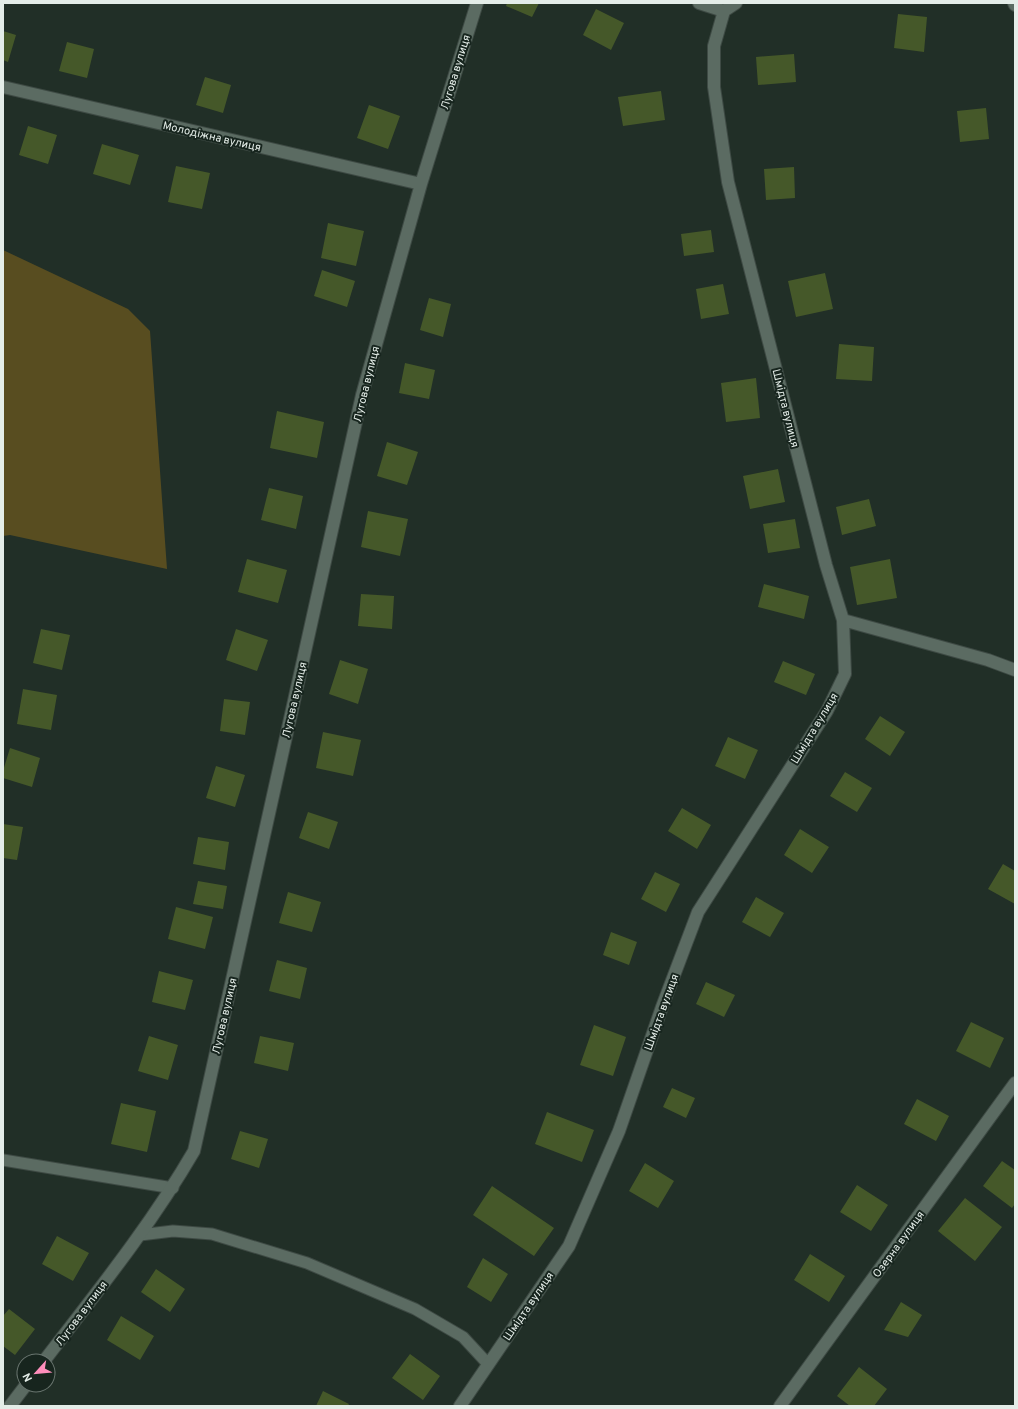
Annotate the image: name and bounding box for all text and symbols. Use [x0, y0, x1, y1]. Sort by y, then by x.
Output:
street label: Лугова вулиця [438, 33, 474, 112]
street label: Молодіжна вулиця [161, 119, 262, 155]
street label: Лугова вулиця [351, 345, 383, 424]
street label: Шмідта вулиця [769, 368, 802, 449]
street label: Лугова вулиця [279, 661, 311, 740]
street label: Шмідта вулиця [788, 690, 842, 767]
street label: Шмідта вулиця [642, 972, 682, 1053]
street label: Лугова вулиця [209, 977, 241, 1056]
street label: Озерна вулиця [870, 1209, 928, 1281]
street label: Шмідта вулиця [501, 1269, 557, 1344]
street label: Лугова вулиця [53, 1278, 111, 1349]
north arrow [16, 1353, 56, 1393]
text: N [20, 1370, 36, 1384]

